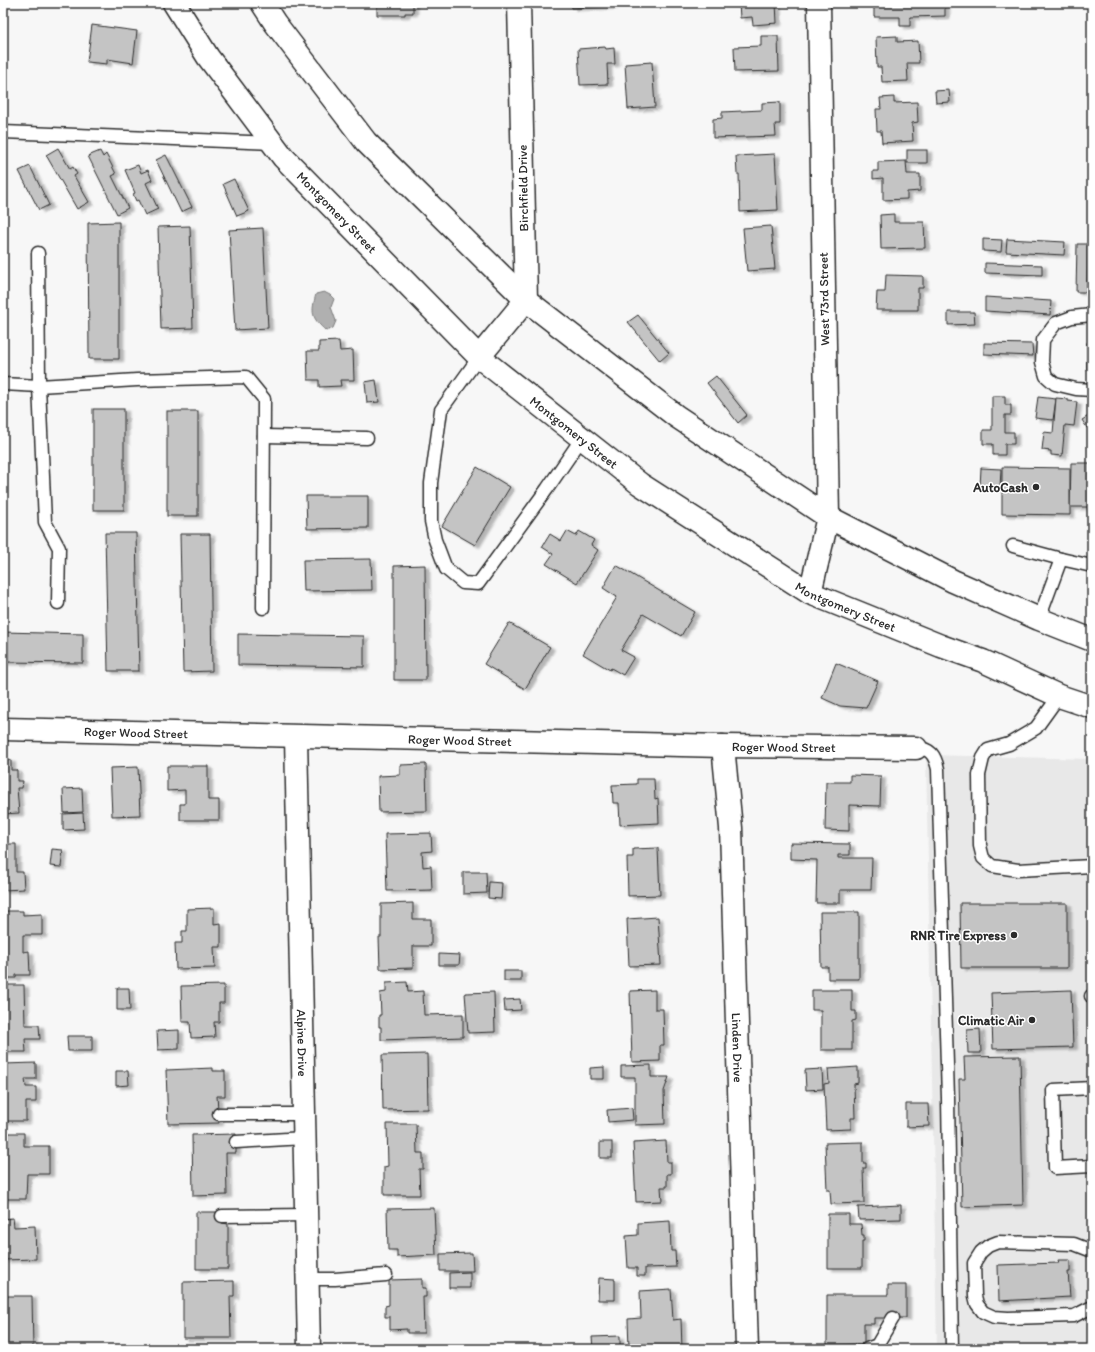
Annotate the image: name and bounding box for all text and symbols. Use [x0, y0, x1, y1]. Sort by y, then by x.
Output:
street label: Birchfield Drive [515, 144, 531, 232]
street label: Montgomery Street [294, 168, 380, 256]
street label: West 73rd Street [816, 252, 832, 346]
street label: Montgomery Street [527, 393, 621, 471]
place label: AutoCash [972, 480, 1029, 495]
marker: AutoCash [1031, 482, 1041, 492]
street label: Montgomery Street [793, 578, 898, 635]
street label: Roger Wood Street [84, 723, 188, 741]
street label: Roger Wood Street [408, 731, 512, 749]
street label: Roger Wood Street [732, 739, 836, 755]
place label: RNR Tire Express [910, 928, 1006, 944]
marker: RNR Tire Express [1009, 930, 1019, 940]
street label: Alpine Drive [294, 1009, 311, 1077]
street label: Linden Drive [729, 1012, 746, 1083]
place label: Climatic Air [958, 1013, 1025, 1028]
marker: Climatic Air [1027, 1015, 1037, 1025]

